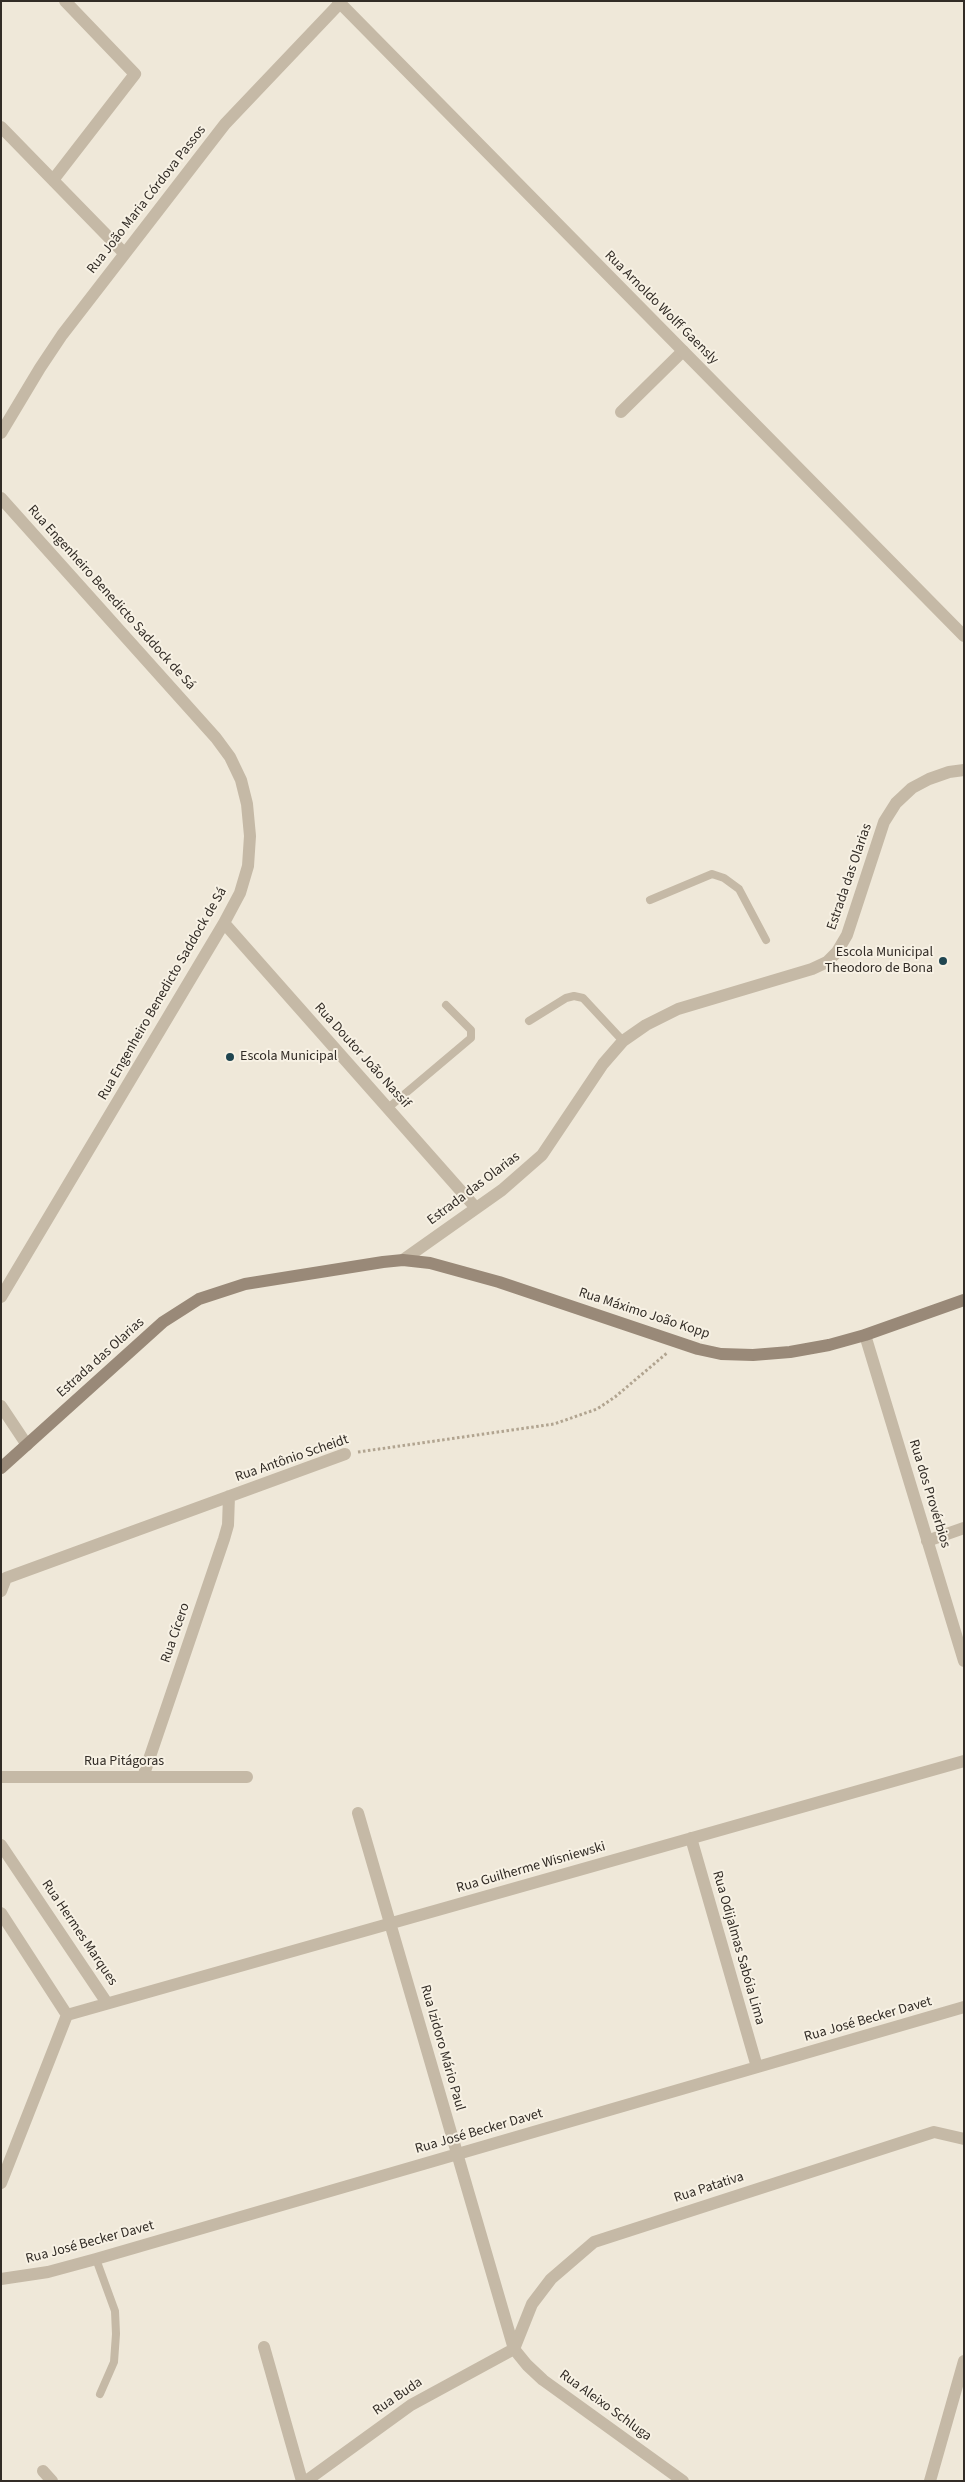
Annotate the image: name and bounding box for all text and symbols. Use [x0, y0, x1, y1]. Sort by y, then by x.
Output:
street label: Rua João Maria Córdova Passos [84, 122, 210, 278]
street label: Rua Arnoldo Wolff Gaensly [601, 248, 721, 368]
street label: Rua Engenheiro Benedicto Saddock de Sá [23, 502, 199, 694]
street label: Estrada das Olarias [824, 822, 876, 932]
street label: Rua Engenheiro Benedicto Saddock de Sá [95, 885, 231, 1103]
place label: Escola Municipal Theodoro de Bona [825, 945, 933, 978]
marker: Escola Municipal Theodoro de Bona [937, 955, 949, 967]
street label: Rua Doutor João Nassif [310, 1000, 414, 1112]
place label: Escola Municipal [240, 1049, 337, 1065]
marker: Escola Municipal [224, 1051, 236, 1063]
street label: Estrada das Olarias [424, 1149, 524, 1229]
street label: Rua Máximo João Kopp [576, 1285, 712, 1343]
street label: Estrada das Olarias [54, 1314, 148, 1402]
street label: Rua Antônio Scheidt [233, 1432, 351, 1486]
street label: Rua dos Provérbios [905, 1438, 953, 1550]
street label: Rua Cícero [158, 1601, 194, 1665]
street label: Rua Pitágoras [84, 1754, 164, 1770]
street label: Rua Guilherme Wisniewski [455, 1839, 607, 1897]
street label: Rua Odijalmas Sabóia Lima [708, 1869, 768, 2027]
street label: Rua Hermes Marques [37, 1877, 121, 1989]
street label: Rua Izidoro Mário Paul [416, 1983, 468, 2113]
street label: Rua José Becker Davet [802, 1994, 934, 2046]
street label: Rua José Becker Davet [413, 2106, 545, 2158]
street label: Rua Patativa [672, 2169, 746, 2207]
street label: Rua José Becker Davet [24, 2218, 156, 2268]
street label: Rua Aleixo Schluga [556, 2367, 654, 2445]
street label: Rua Buda [370, 2374, 426, 2420]

